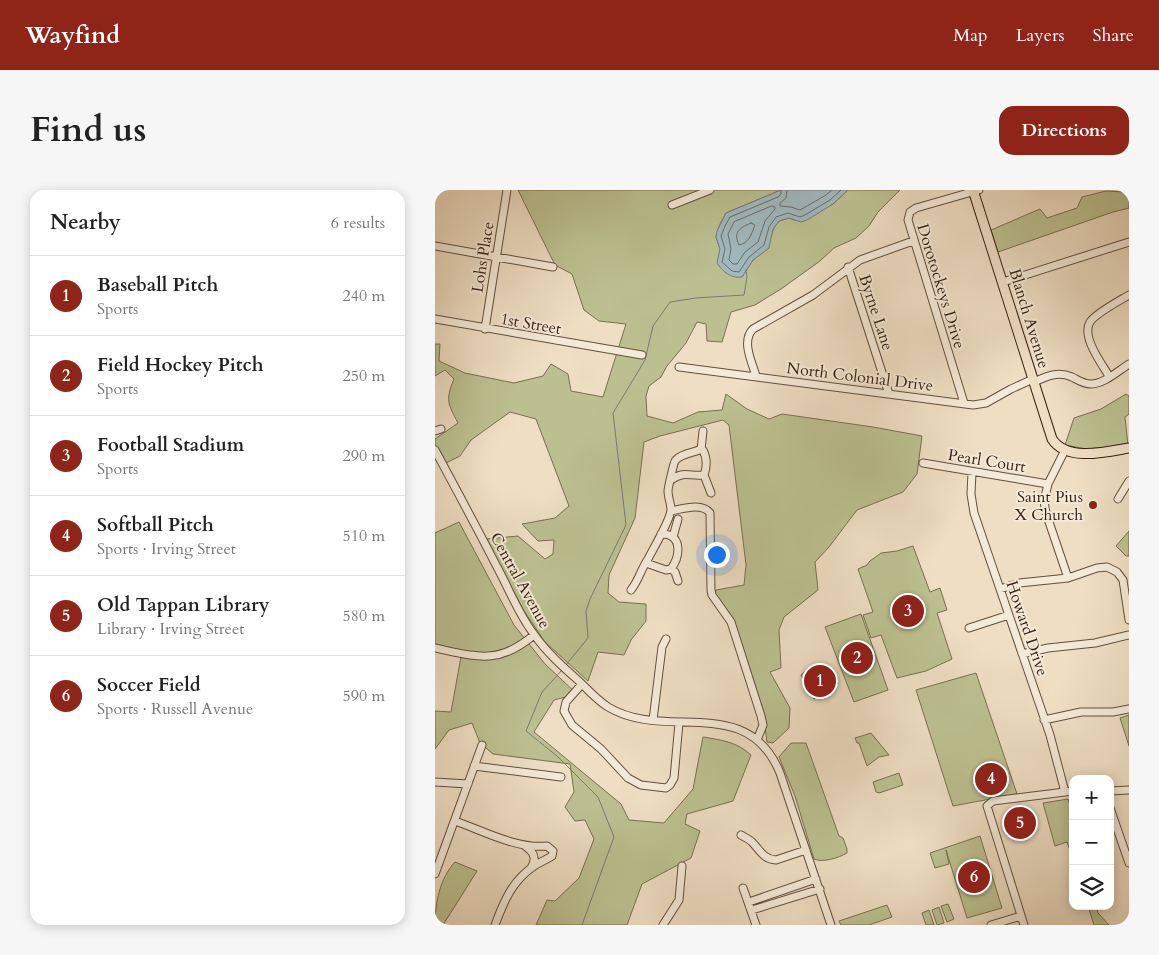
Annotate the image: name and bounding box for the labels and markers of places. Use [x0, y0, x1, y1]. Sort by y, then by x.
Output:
place label: Saint Pius X Church [1014, 486, 1083, 526]
marker: Saint Pius X Church [1087, 499, 1099, 511]
pin: 3 [892, 592, 924, 630]
pin: 2 [841, 639, 873, 677]
pin: 1 [804, 662, 836, 700]
pin: 4 [975, 760, 1007, 798]
pin: 5 [1004, 804, 1036, 842]
pin: 6 [958, 858, 990, 896]

